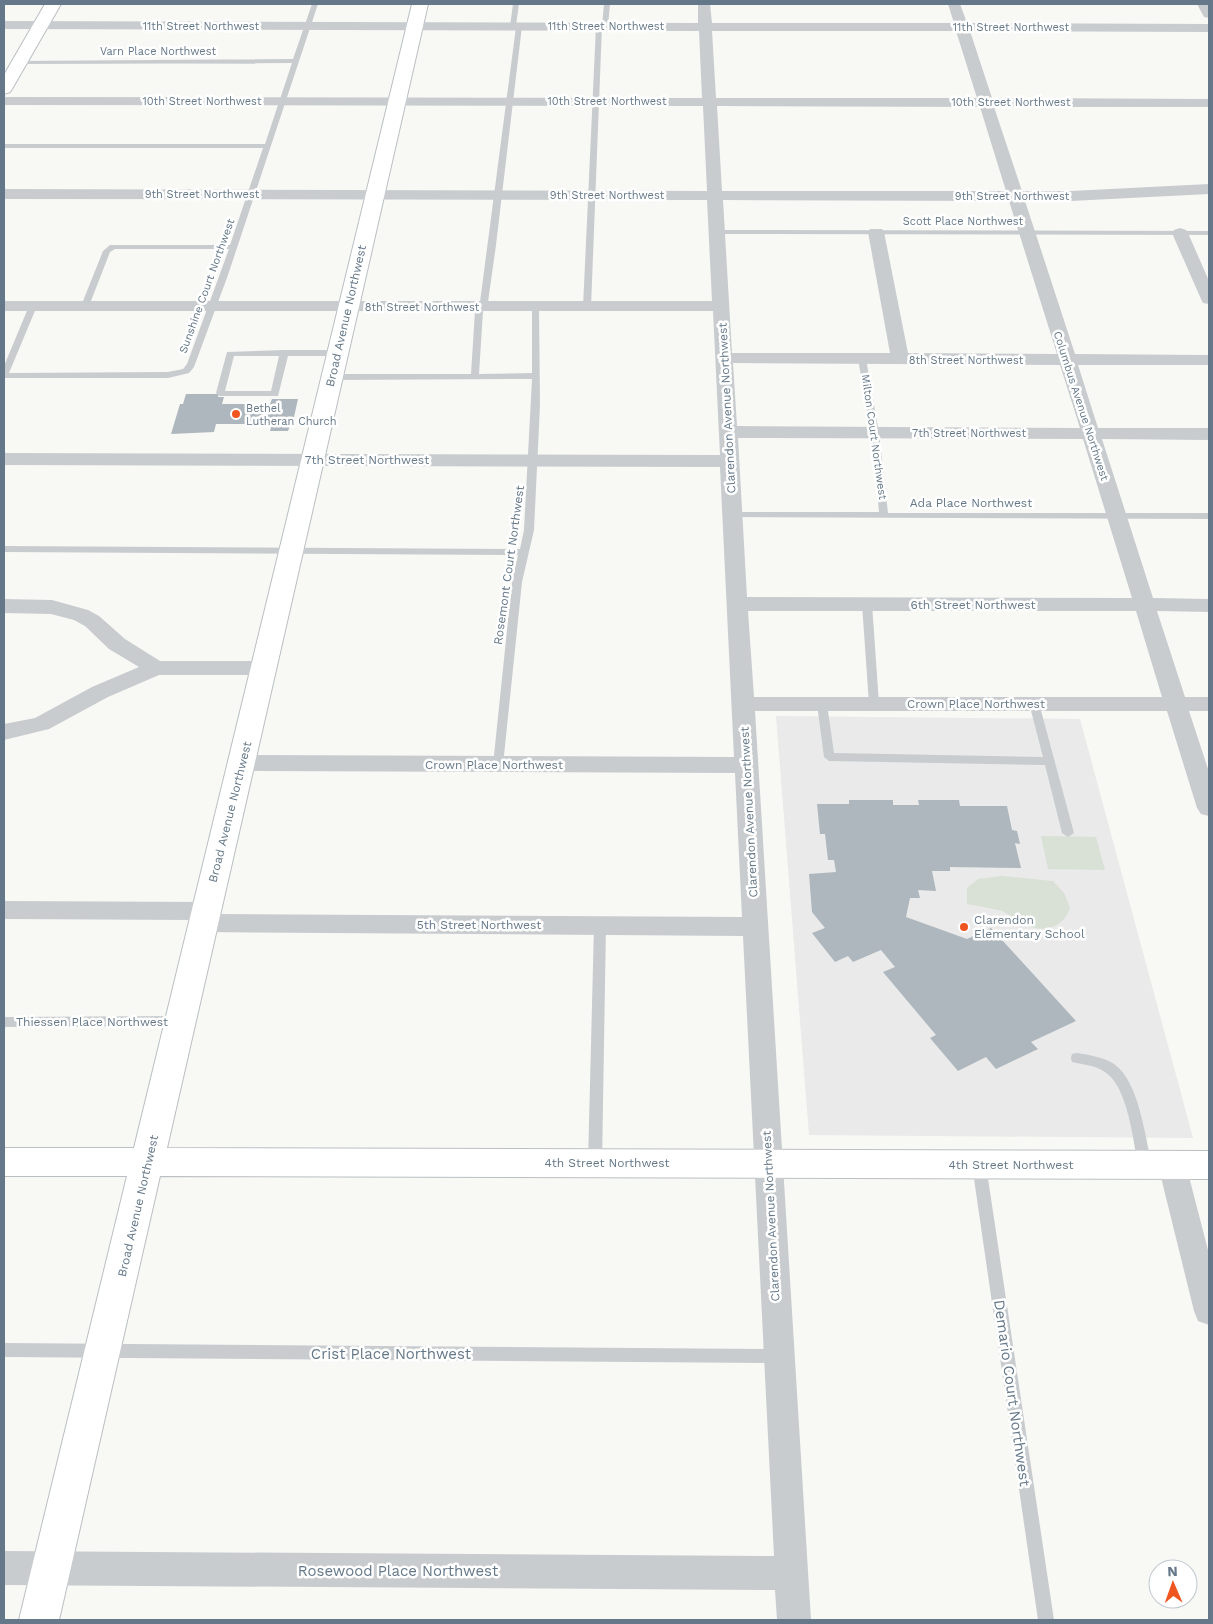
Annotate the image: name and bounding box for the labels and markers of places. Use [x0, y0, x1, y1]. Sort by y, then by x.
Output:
place label: Bethel Lutheran Church [246, 402, 337, 428]
marker: Bethel Lutheran Church [230, 408, 242, 420]
place label: Clarendon Elementary School [974, 913, 1085, 941]
marker: Clarendon Elementary School [958, 921, 970, 933]

